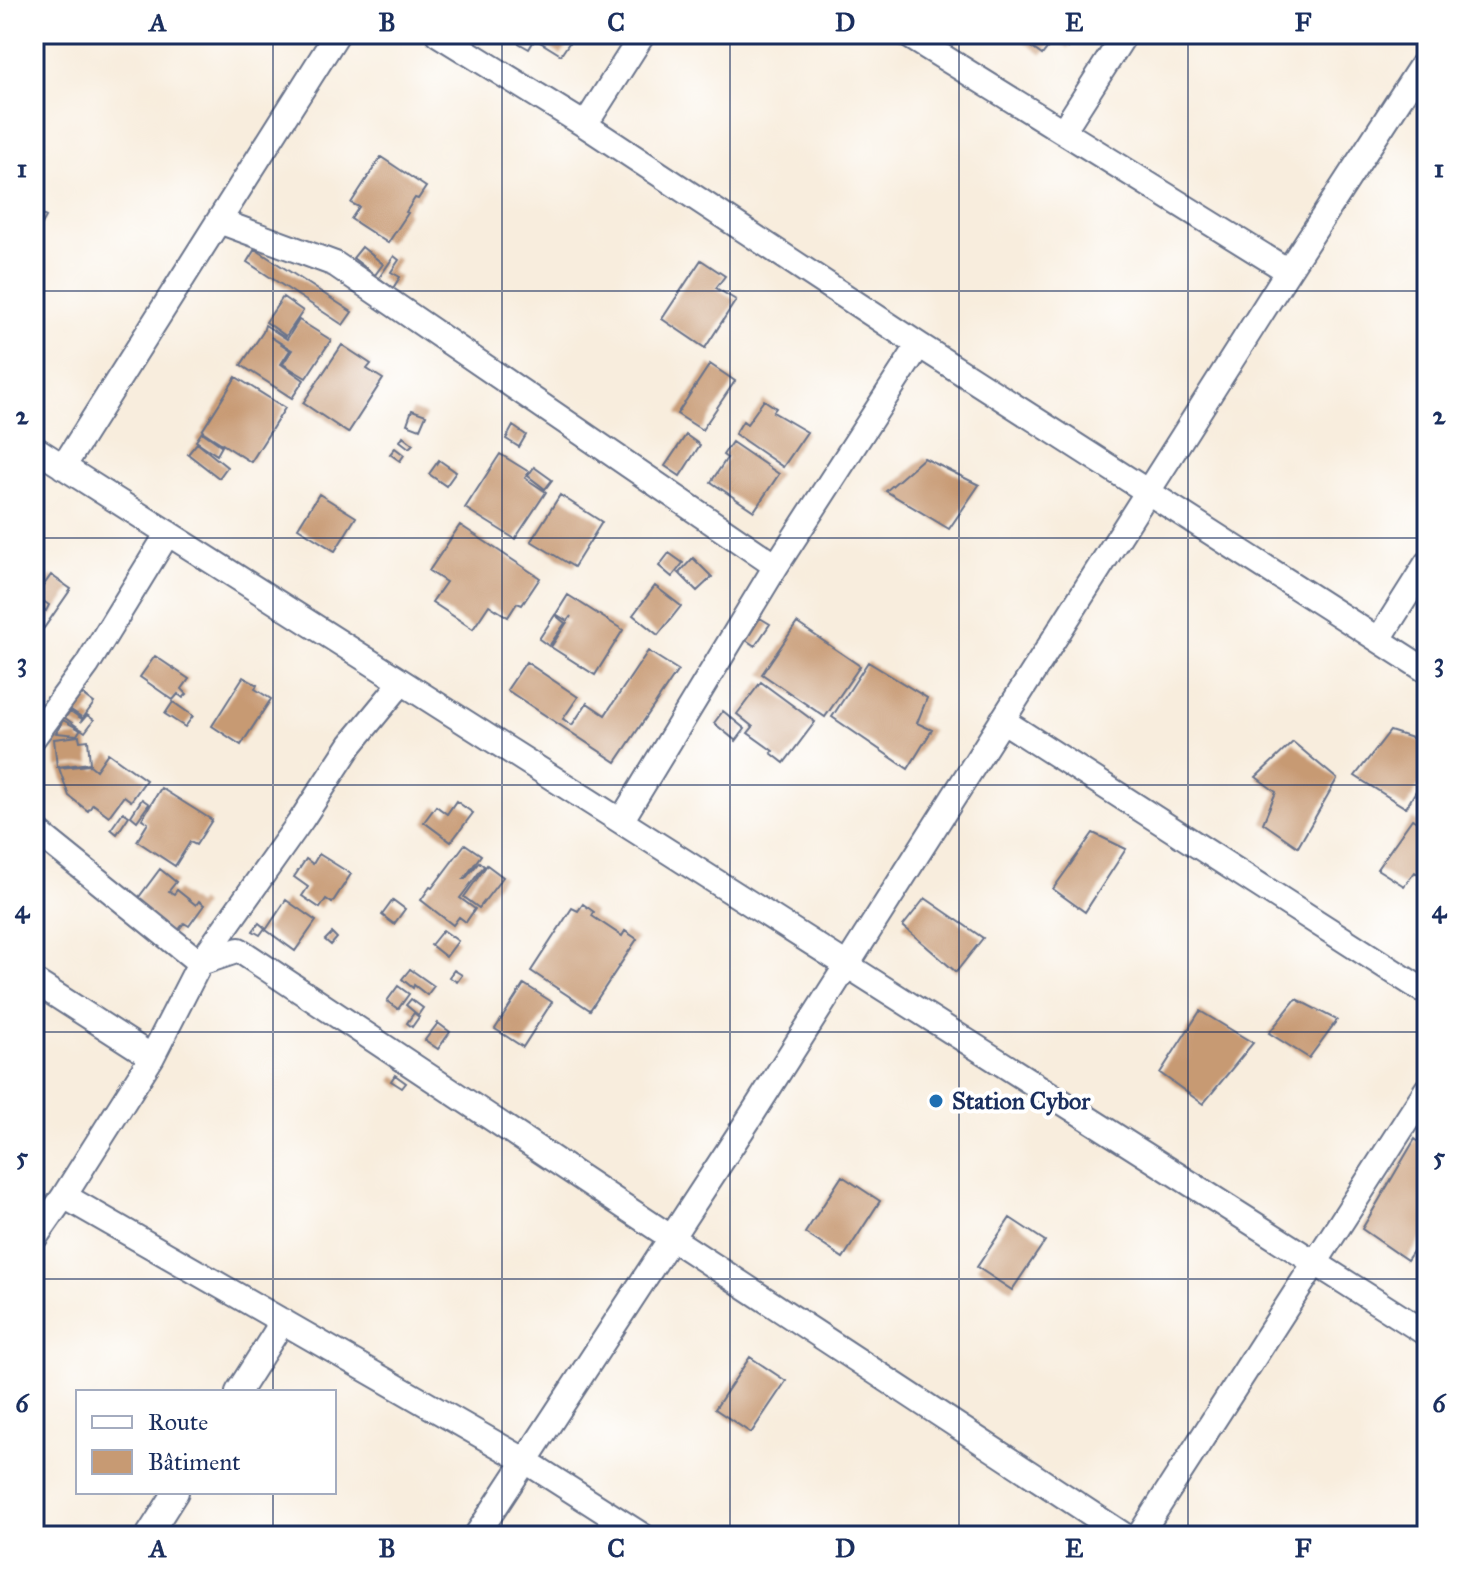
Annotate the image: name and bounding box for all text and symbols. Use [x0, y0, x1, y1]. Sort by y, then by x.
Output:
text: A [147, 6, 167, 38]
text: B [378, 6, 396, 38]
text: C [607, 6, 625, 38]
text: D [835, 6, 855, 38]
text: E [1065, 6, 1084, 38]
text: F [1295, 6, 1312, 38]
text: 1 [17, 152, 27, 184]
text: 1 [1434, 152, 1444, 184]
text: 2 [16, 399, 30, 431]
text: 2 [1433, 399, 1447, 431]
text: 3 [17, 646, 27, 678]
text: 3 [1434, 646, 1444, 678]
text: 4 [15, 893, 31, 925]
text: 4 [1432, 893, 1448, 925]
place label: Station Cybor [952, 1086, 1091, 1116]
marker: Station Cybor [927, 1092, 945, 1110]
text: 5 [16, 1140, 29, 1172]
text: 5 [1433, 1140, 1446, 1172]
text: 6 [15, 1387, 30, 1419]
text: 6 [1432, 1387, 1447, 1419]
legend [76, 1390, 336, 1494]
text: Route [148, 1407, 208, 1437]
text: Bâtiment [148, 1447, 241, 1477]
text: A [147, 1532, 167, 1564]
text: B [378, 1532, 396, 1564]
text: C [607, 1532, 625, 1564]
text: D [835, 1532, 855, 1564]
text: E [1065, 1532, 1084, 1564]
text: F [1295, 1532, 1312, 1564]

